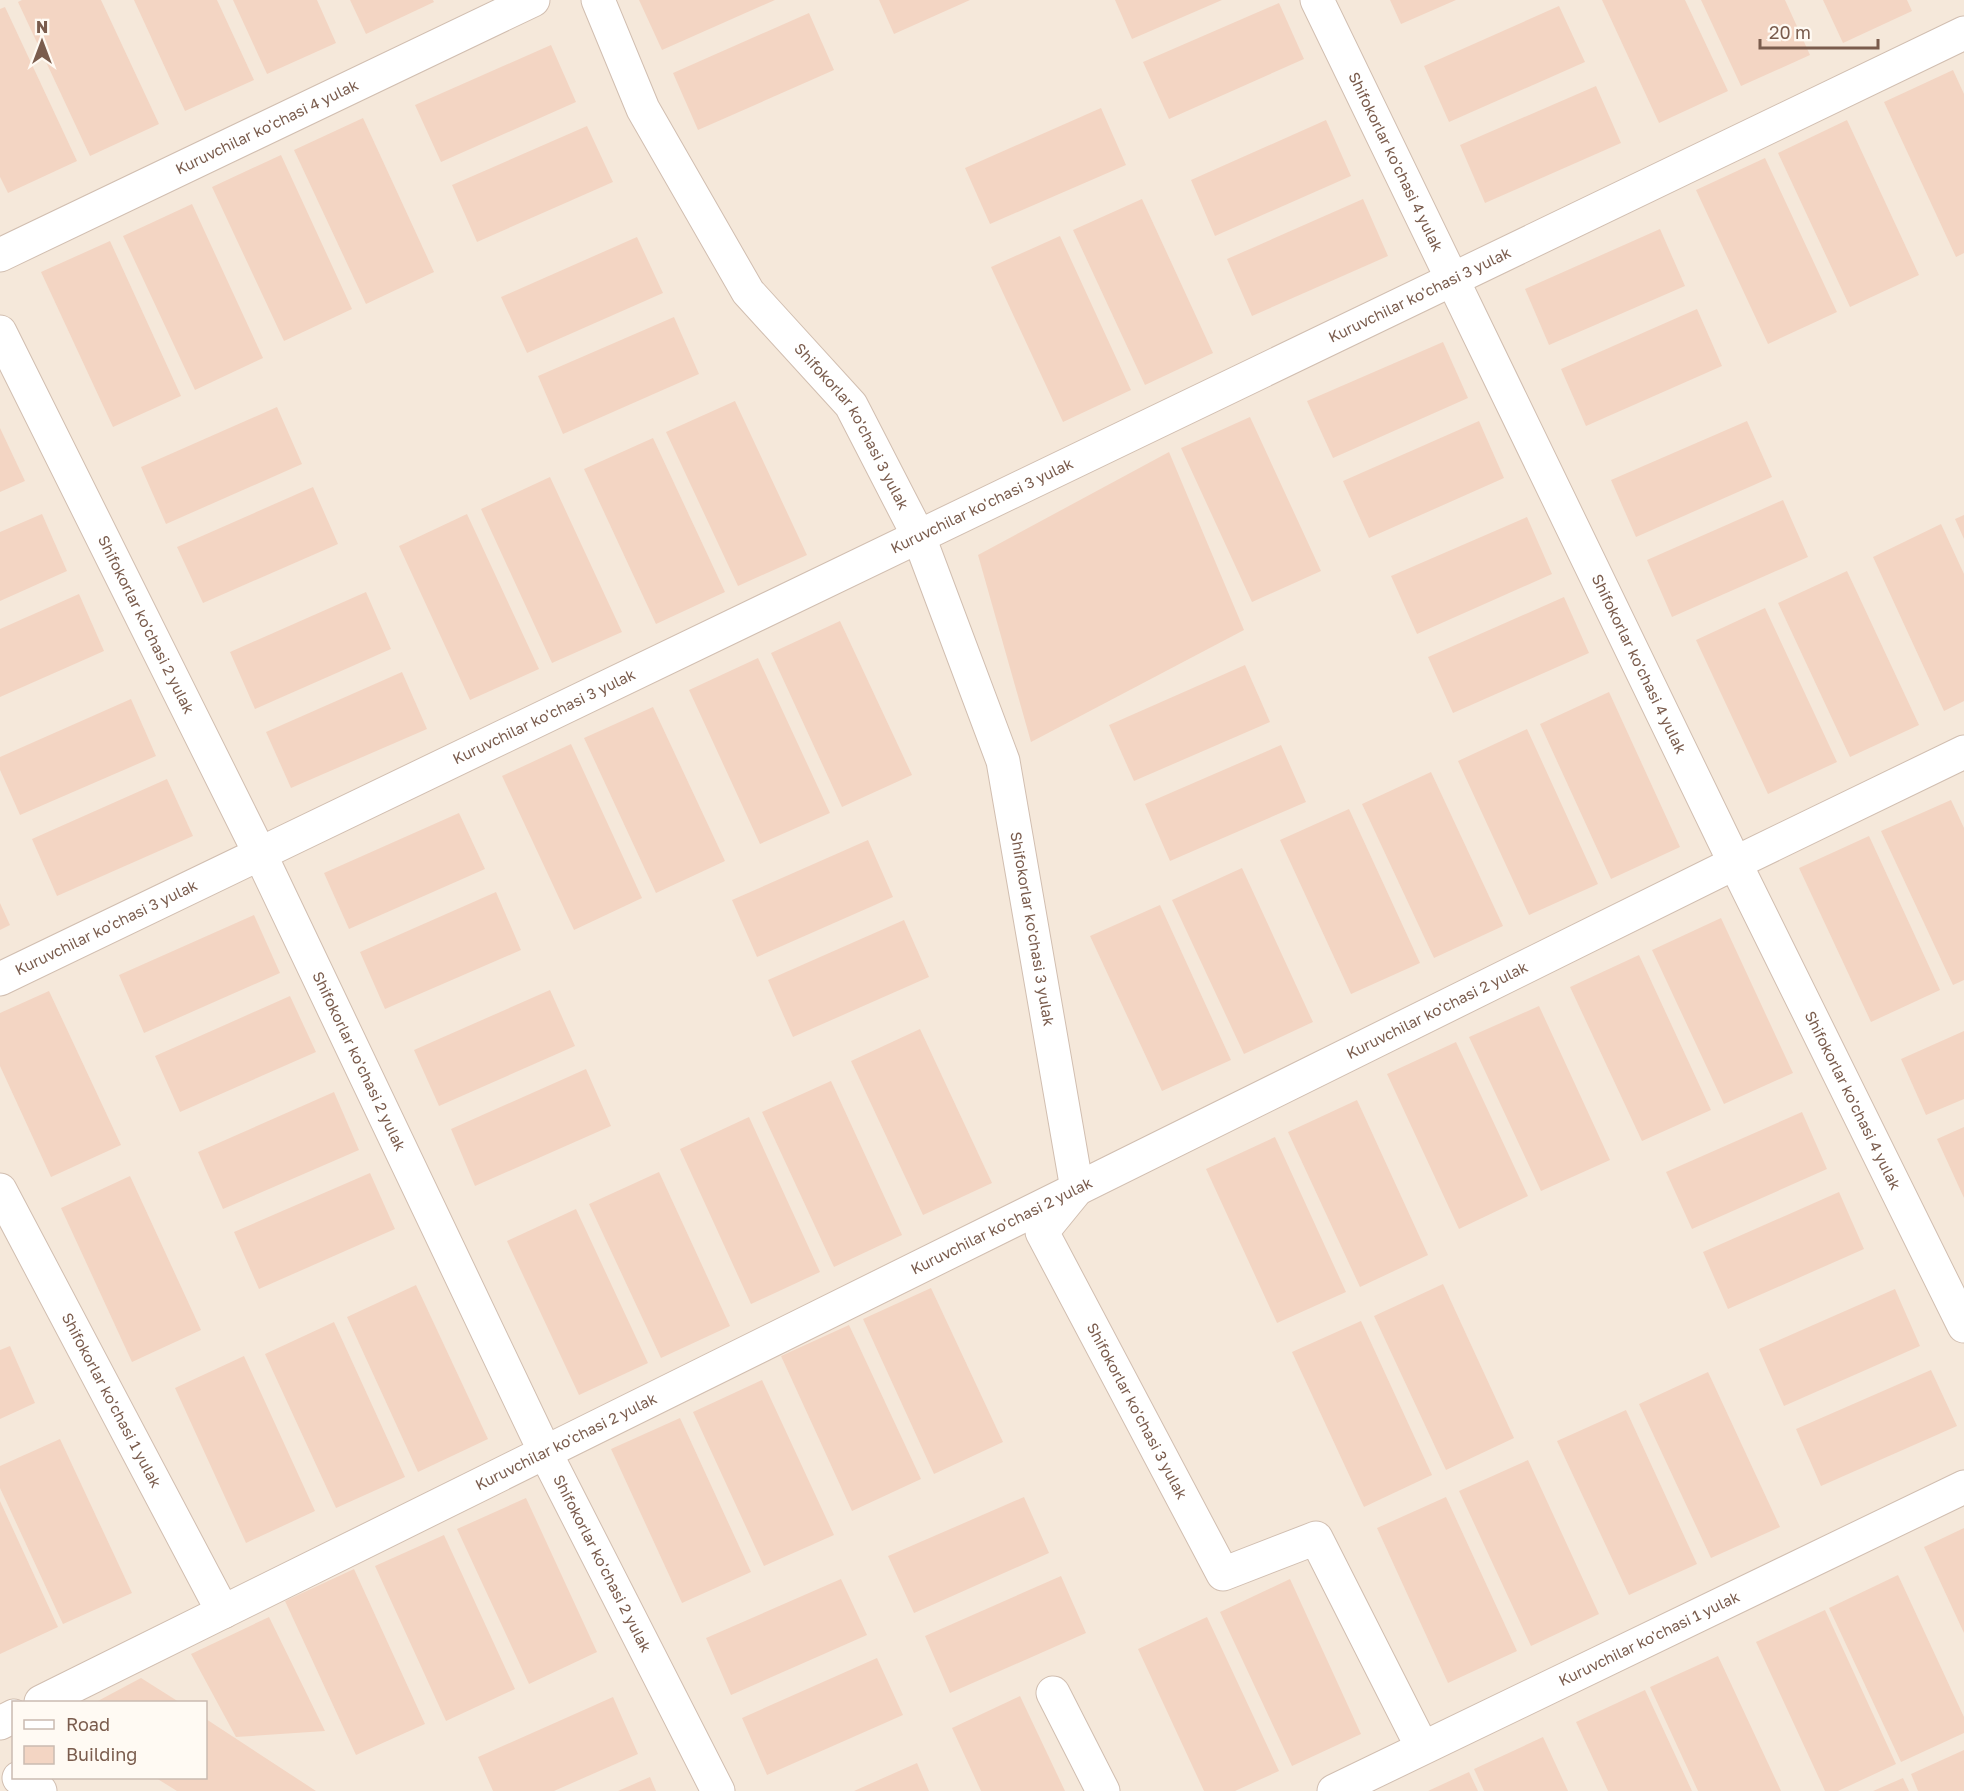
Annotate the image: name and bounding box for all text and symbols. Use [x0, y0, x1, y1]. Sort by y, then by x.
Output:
north arrow [12, 12, 72, 72]
scale bar [1760, 12, 1878, 50]
text: N [36, 17, 48, 37]
text: 20 m [1769, 21, 1811, 43]
street label: Shifokorlar ko'chasi 4 yulak [1345, 69, 1448, 255]
street label: Kuruvchilar ko'chasi 4 yulak [172, 75, 361, 178]
street label: Kuruvchilar ko'chasi 3 yulak [1325, 242, 1514, 346]
street label: Shifokorlar ko'chasi 3 yulak [791, 339, 914, 513]
street label: Kuruvchilar ko'chasi 3 yulak [887, 453, 1076, 557]
street label: Shifokorlar ko'chasi 2 yulak [95, 532, 199, 717]
street label: Shifokorlar ko'chasi 4 yulak [1589, 571, 1691, 757]
street label: Kuruvchilar ko'chasi 3 yulak [450, 664, 638, 768]
street label: Shifokorlar ko'chasi 3 yulak [1007, 830, 1059, 1028]
street label: Kuruvchilar ko'chasi 3 yulak [12, 875, 200, 978]
street label: Kuruvchilar ko'chasi 2 yulak [1343, 957, 1531, 1062]
street label: Shifokorlar ko'chasi 2 yulak [309, 968, 410, 1154]
street label: Shifokorlar ko'chasi 4 yulak [1802, 1008, 1905, 1193]
street label: Kuruvchilar ko'chasi 2 yulak [908, 1173, 1095, 1278]
street label: Shifokorlar ko'chasi 1 yulak [58, 1309, 166, 1491]
street label: Shifokorlar ko'chasi 3 yulak [1084, 1319, 1192, 1502]
street label: Kuruvchilar ko'chasi 2 yulak [472, 1388, 660, 1494]
street label: Shifokorlar ko'chasi 2 yulak [550, 1471, 656, 1655]
street label: Kuruvchilar ko'chasi 1 yulak [1555, 1586, 1743, 1689]
legend [12, 1701, 207, 1779]
text: Road [66, 1713, 110, 1735]
text: Building [66, 1743, 137, 1765]

